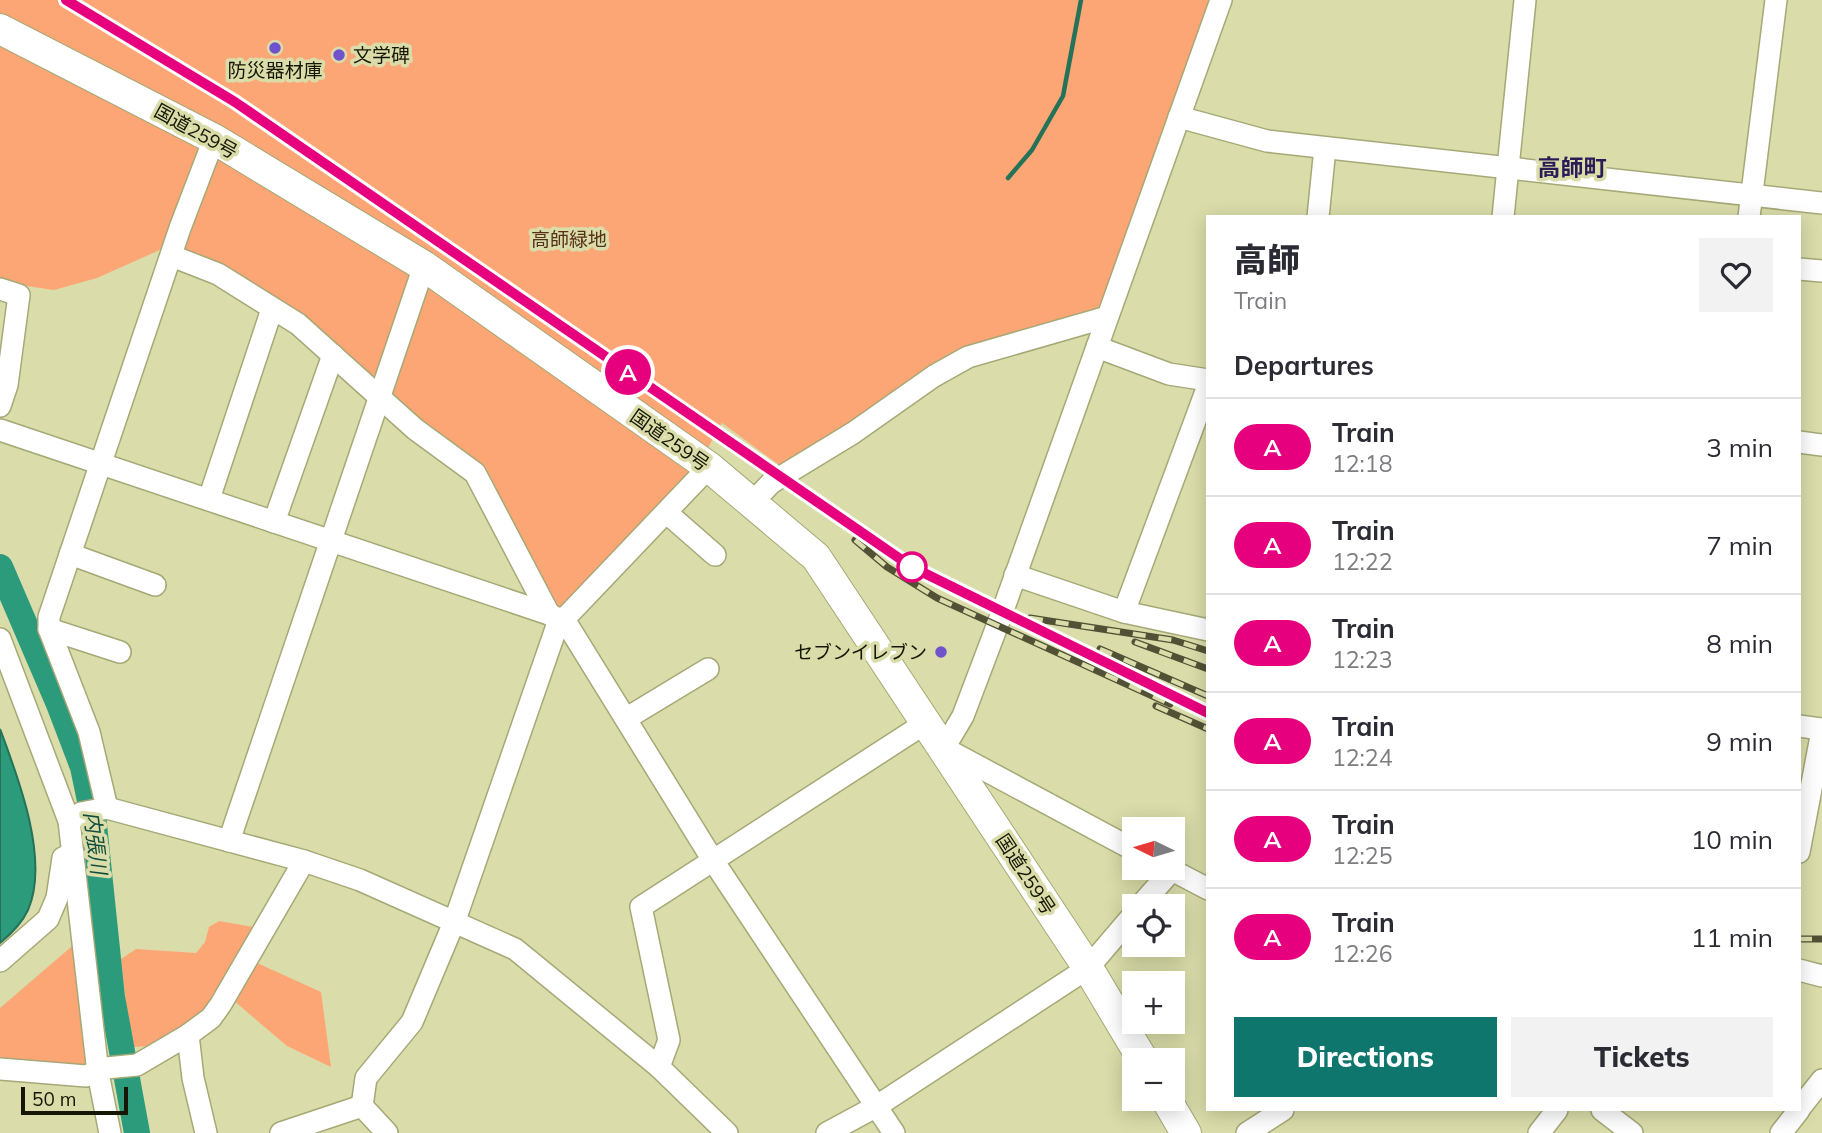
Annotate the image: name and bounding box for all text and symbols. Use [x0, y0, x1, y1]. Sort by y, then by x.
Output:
marker: 防災器材庫 [267, 40, 283, 56]
place label: 文学碑 [353, 43, 410, 67]
marker: 文学碑 [331, 47, 347, 63]
place label: 防災器材庫 [227, 58, 323, 82]
street label: 国道259号 [150, 98, 242, 164]
district label: 高師町 [1538, 153, 1607, 182]
park label: 高師緑地 [531, 227, 607, 251]
button: heart [1699, 238, 1773, 312]
text: 高師 [1234, 239, 1300, 280]
text: Train [1234, 286, 1287, 315]
line badge: A [605, 349, 651, 395]
text: Departures [1234, 349, 1374, 382]
text: A [619, 357, 637, 387]
street label: 国道259号 [626, 404, 714, 476]
text: Train [1332, 416, 1395, 449]
text: 3 min [1706, 431, 1773, 464]
text: A [1264, 432, 1282, 462]
text: 12:18 [1332, 449, 1392, 478]
text: Train [1332, 514, 1395, 547]
text: 7 min [1706, 529, 1773, 562]
text: A [1264, 530, 1282, 560]
text: 12:22 [1332, 547, 1392, 576]
unlabelled marker [897, 552, 927, 582]
text: Train [1332, 612, 1395, 645]
text: 8 min [1706, 627, 1773, 660]
text: A [1264, 628, 1282, 658]
place label: セブンイレブン [794, 640, 927, 664]
marker: セブンイレブン [933, 644, 949, 660]
text: 12:23 [1332, 645, 1392, 674]
text: Train [1332, 710, 1395, 743]
text: 9 min [1706, 725, 1773, 758]
text: A [1264, 726, 1282, 756]
text: 12:24 [1332, 743, 1392, 772]
text: Train [1332, 808, 1395, 841]
water label: 内張川 [79, 810, 113, 878]
north arrow [1122, 817, 1185, 880]
map controls [1122, 817, 1185, 1111]
text: 10 min [1691, 823, 1773, 856]
text: A [1264, 824, 1282, 854]
street label: 国道259号 [991, 829, 1061, 919]
text: 12:25 [1332, 841, 1392, 870]
button: locate [1122, 894, 1185, 957]
text: Train [1332, 906, 1395, 939]
text: 11 min [1691, 921, 1773, 954]
text: A [1264, 922, 1282, 952]
text: 12:26 [1332, 939, 1392, 968]
button: + [1122, 971, 1185, 1034]
button: Directions [1234, 1017, 1497, 1097]
button: Tickets [1511, 1017, 1773, 1097]
button: − [1122, 1048, 1185, 1111]
scale bar [21, 1084, 128, 1116]
text: 50 m [32, 1087, 76, 1111]

